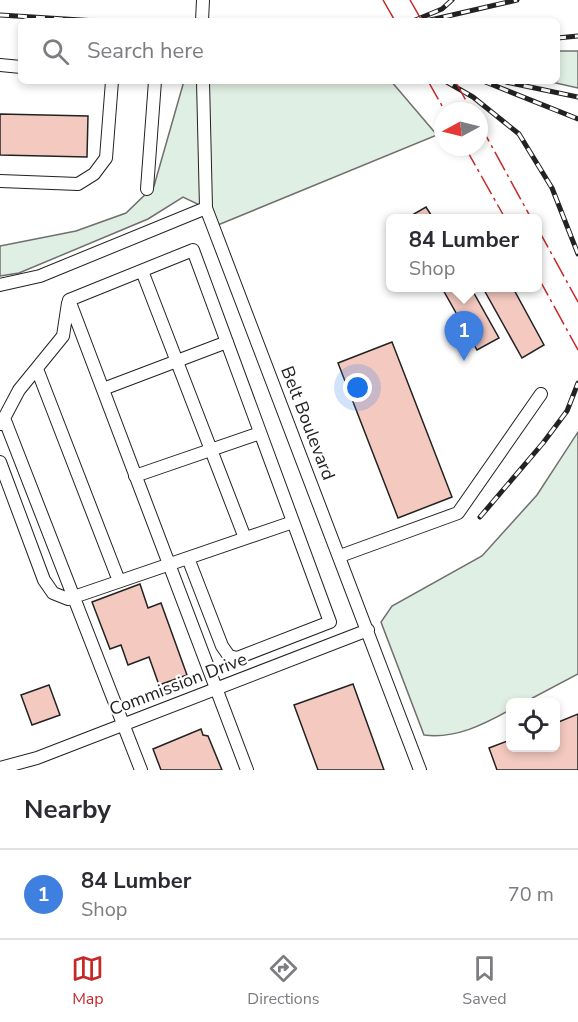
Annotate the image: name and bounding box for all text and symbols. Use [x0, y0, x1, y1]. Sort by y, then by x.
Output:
search box [18, 18, 560, 84]
icon: search [39, 35, 72, 68]
text: Search here [87, 36, 204, 66]
north arrow [434, 102, 488, 156]
popup [386, 214, 542, 292]
text: 84 Lumber [409, 225, 519, 255]
text: Shop [409, 255, 455, 282]
pin: 1 [444, 312, 484, 361]
street label: Belt Boulevard [275, 363, 341, 483]
your location [343, 373, 372, 402]
street label: Commission Drive [106, 647, 250, 721]
map controls [506, 698, 560, 752]
button: locate [506, 698, 560, 752]
text: Nearby [24, 792, 111, 827]
text: 84 Lumber [81, 866, 191, 896]
text: 1 [38, 881, 50, 908]
text: 70 m [508, 881, 554, 908]
text: Shop [81, 896, 127, 923]
tab: Map [71, 952, 104, 1010]
tab: Directions [247, 952, 319, 1010]
tab: Saved [462, 952, 507, 1010]

